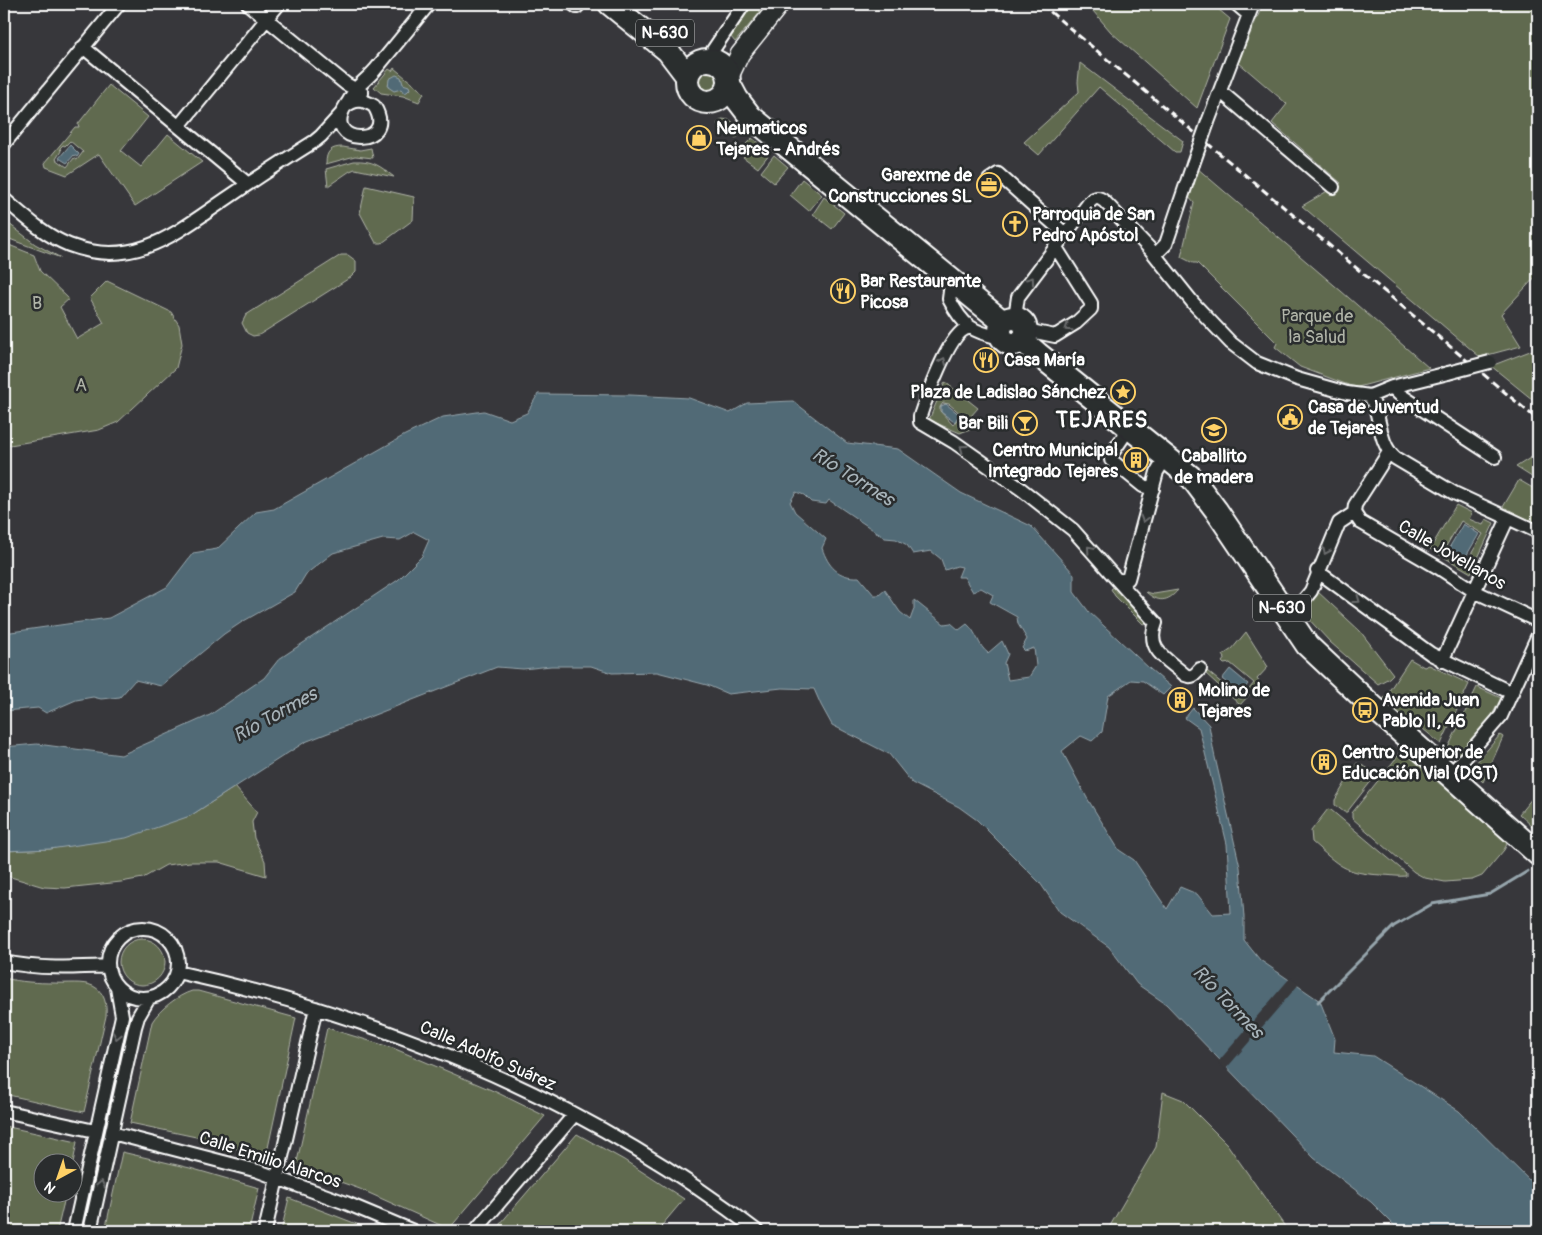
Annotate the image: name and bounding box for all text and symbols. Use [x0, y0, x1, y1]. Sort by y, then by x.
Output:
road number: N-630 [636, 19, 694, 46]
place label: Neumaticos Tejares - Andrés [715, 117, 840, 161]
shop icon: Neumaticos Tejares - Andrés [686, 125, 712, 151]
place label: Garexme de Construcciones SL [828, 164, 973, 208]
office icon: Garexme de Construcciones SL [976, 172, 1002, 198]
place label: Parroquia de San Pedro Apóstol [1032, 203, 1155, 247]
church icon: Parroquia de San Pedro Apóstol [1002, 211, 1028, 237]
place label: Bar Restaurante Picosa [860, 270, 982, 314]
one-way arrow [1025, 276, 1034, 286]
restaurant icon: Bar Restaurante Picosa [830, 278, 856, 304]
park label: B [32, 292, 42, 315]
park label: Parque de la Salud [1281, 305, 1353, 349]
one-way arrow [1064, 322, 1074, 331]
restaurant icon: Casa María [973, 347, 999, 373]
place label: Casa María [1004, 349, 1086, 372]
one-way arrow [937, 357, 948, 366]
park label: A [75, 374, 87, 397]
place icon: Plaza de Ladislao Sánchez [1110, 379, 1136, 405]
place label: Plaza de Ladislao Sánchez [910, 381, 1107, 404]
place label: Casa de Juventud de Tejares [1308, 396, 1439, 440]
public building icon: Casa de Juventud de Tejares [1277, 404, 1303, 430]
district label: TEJARES [1055, 406, 1148, 434]
bar icon: Bar Bili [1012, 410, 1038, 436]
place label: Bar Bili [958, 412, 1008, 435]
school or university icon: Caballito de madera [1201, 417, 1227, 443]
place label: Centro Municipal Integrado Tejares [988, 439, 1119, 483]
water label: Río Tormes [808, 442, 901, 513]
one-way arrow [959, 445, 969, 454]
place label: Caballito de madera [1175, 445, 1254, 489]
building icon: Centro Municipal Integrado Tejares [1123, 447, 1149, 473]
one-way arrow [1140, 515, 1150, 523]
street label: Calle Jovellanos [1394, 515, 1510, 595]
one-way arrow [1086, 546, 1095, 555]
one-way arrow [1322, 546, 1333, 555]
road number: N-630 [1253, 594, 1311, 622]
one-way arrow [1351, 595, 1360, 603]
place label: Molino de Tejares [1197, 679, 1271, 723]
water label: Río Tormes [229, 681, 323, 748]
building icon: Molino de Tejares [1167, 687, 1193, 713]
place label: Avenida Juan Pablo II, 46 [1382, 689, 1479, 733]
bus stop icon: Avenida Juan Pablo II, 46 [1352, 697, 1378, 723]
place label: Centro Superior de Educación Vial (DGT) [1342, 741, 1499, 785]
building icon: Centro Superior de Educación Vial (DGT) [1311, 749, 1337, 775]
water label: Río Tormes [1187, 961, 1270, 1045]
street label: Calle Adolfo Suárez [416, 1016, 560, 1096]
one-way arrow [112, 1032, 123, 1041]
street label: Calle Emilio Alarcos [196, 1126, 344, 1194]
north arrow [32, 1152, 82, 1202]
text: N [41, 1178, 59, 1197]
one-way arrow [95, 1179, 105, 1188]

